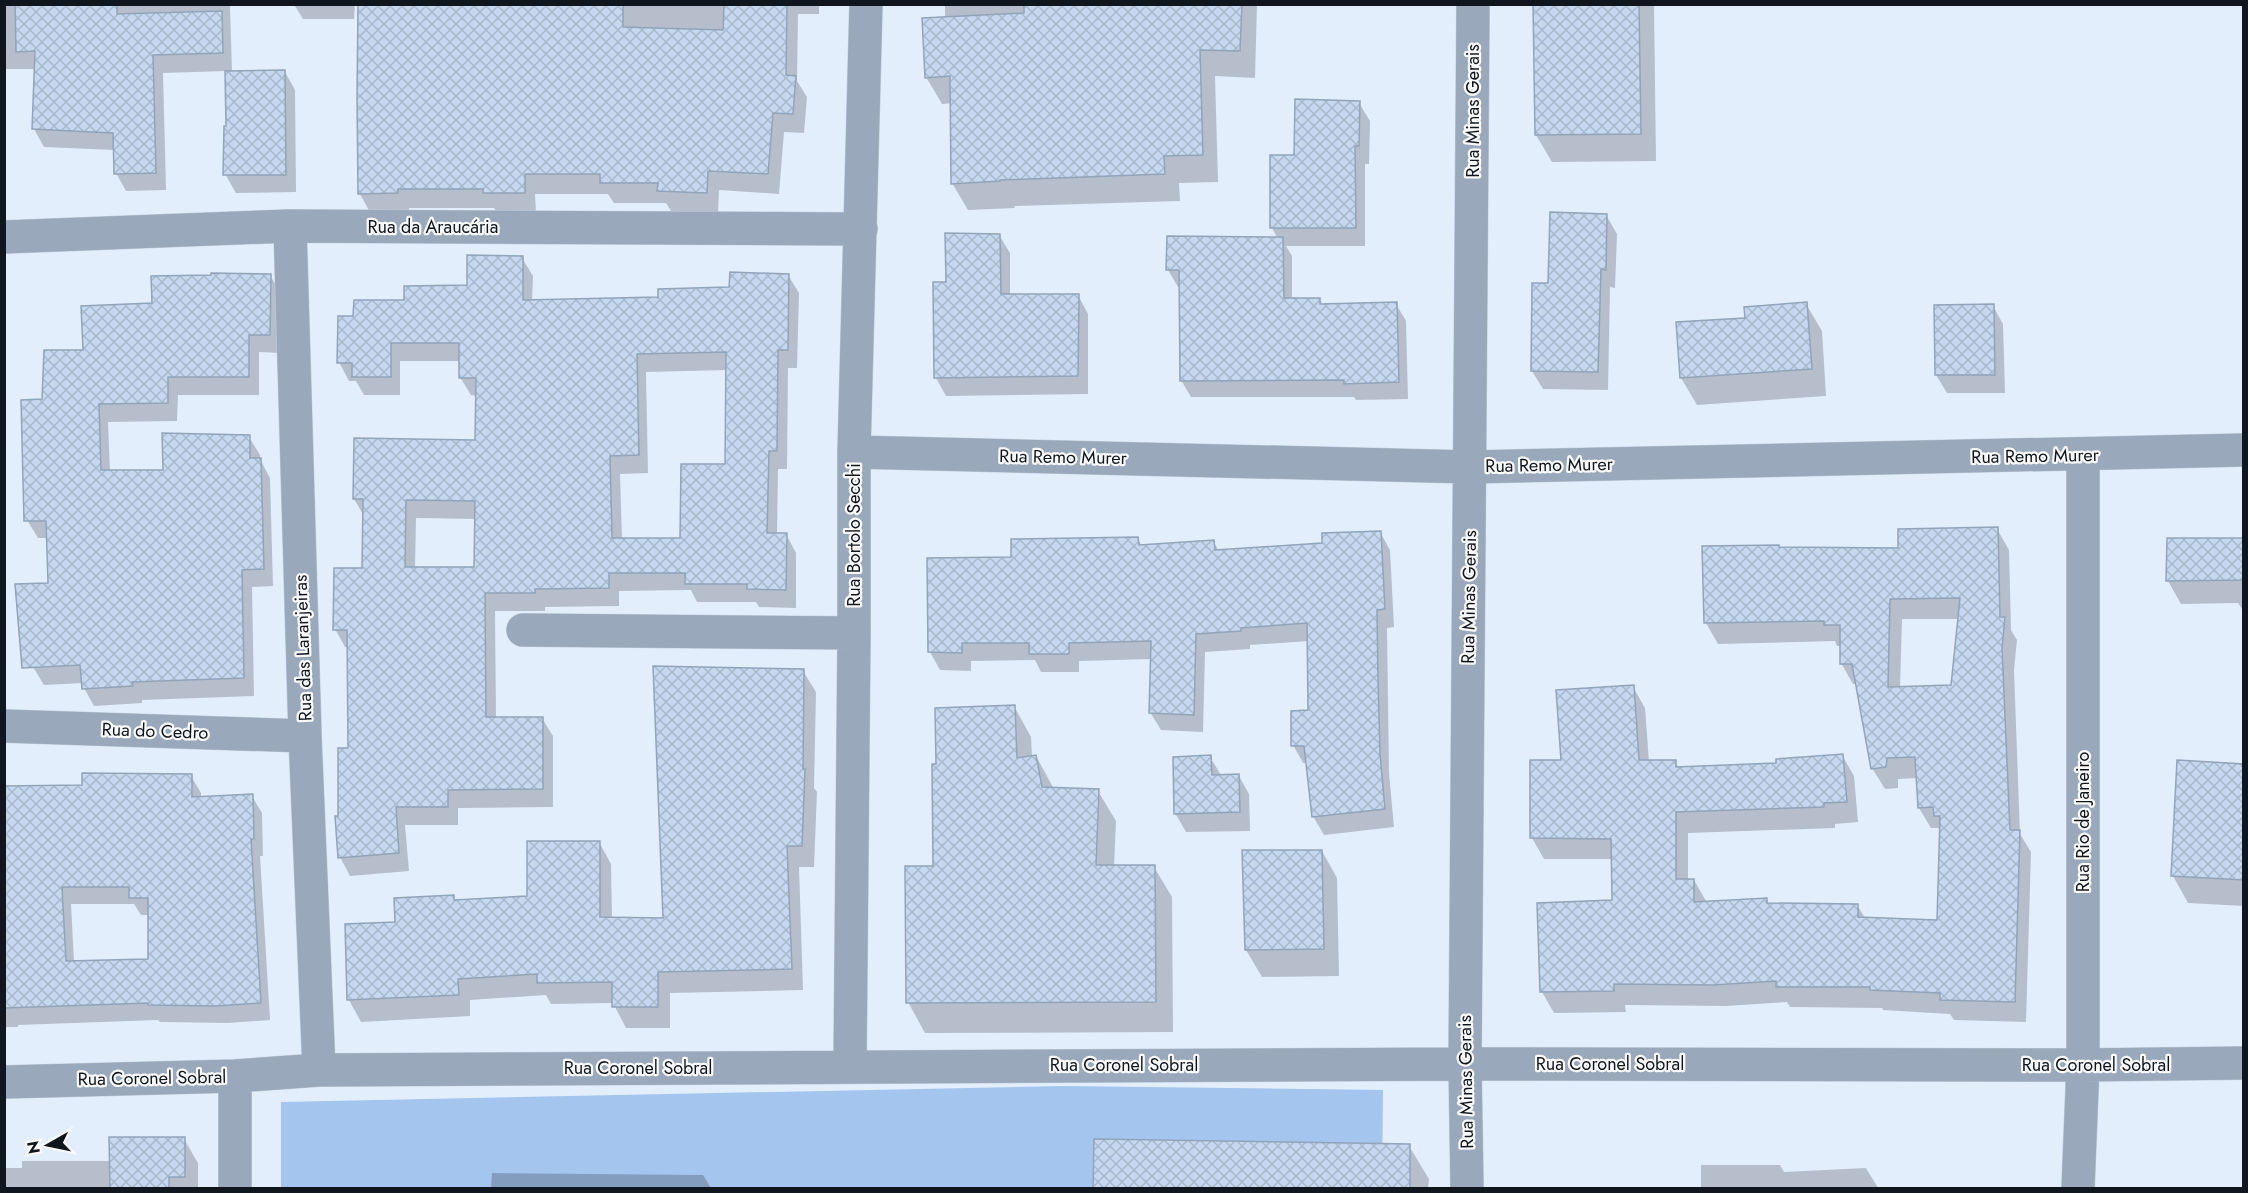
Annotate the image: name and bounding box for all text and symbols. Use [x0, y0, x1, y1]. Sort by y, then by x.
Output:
street label: Rua Minas Gerais [1460, 44, 1486, 178]
street label: Rua da Araucária [368, 214, 498, 240]
street label: Rua Remo Murer [1971, 442, 2100, 470]
street label: Rua Remo Murer [999, 443, 1128, 471]
street label: Rua Remo Murer [1485, 451, 1614, 479]
street label: Rua Bortolo Secchi [841, 463, 867, 607]
street label: Rua Minas Gerais [1455, 530, 1483, 664]
street label: Rua das Laranjeiras [287, 574, 319, 722]
street label: Rua do Cedro [101, 716, 209, 746]
street label: Rua Rio de Janeiro [2070, 752, 2096, 892]
street label: Rua Minas Gerais [1452, 1015, 1480, 1149]
street label: Rua Coronel Sobral [1536, 1051, 1684, 1077]
street label: Rua Coronel Sobral [1050, 1052, 1198, 1078]
street label: Rua Coronel Sobral [2022, 1052, 2170, 1078]
street label: Rua Coronel Sobral [564, 1055, 712, 1081]
street label: Rua Coronel Sobral [77, 1064, 227, 1092]
north arrow [18, 1115, 78, 1175]
text: N [21, 1139, 46, 1155]

